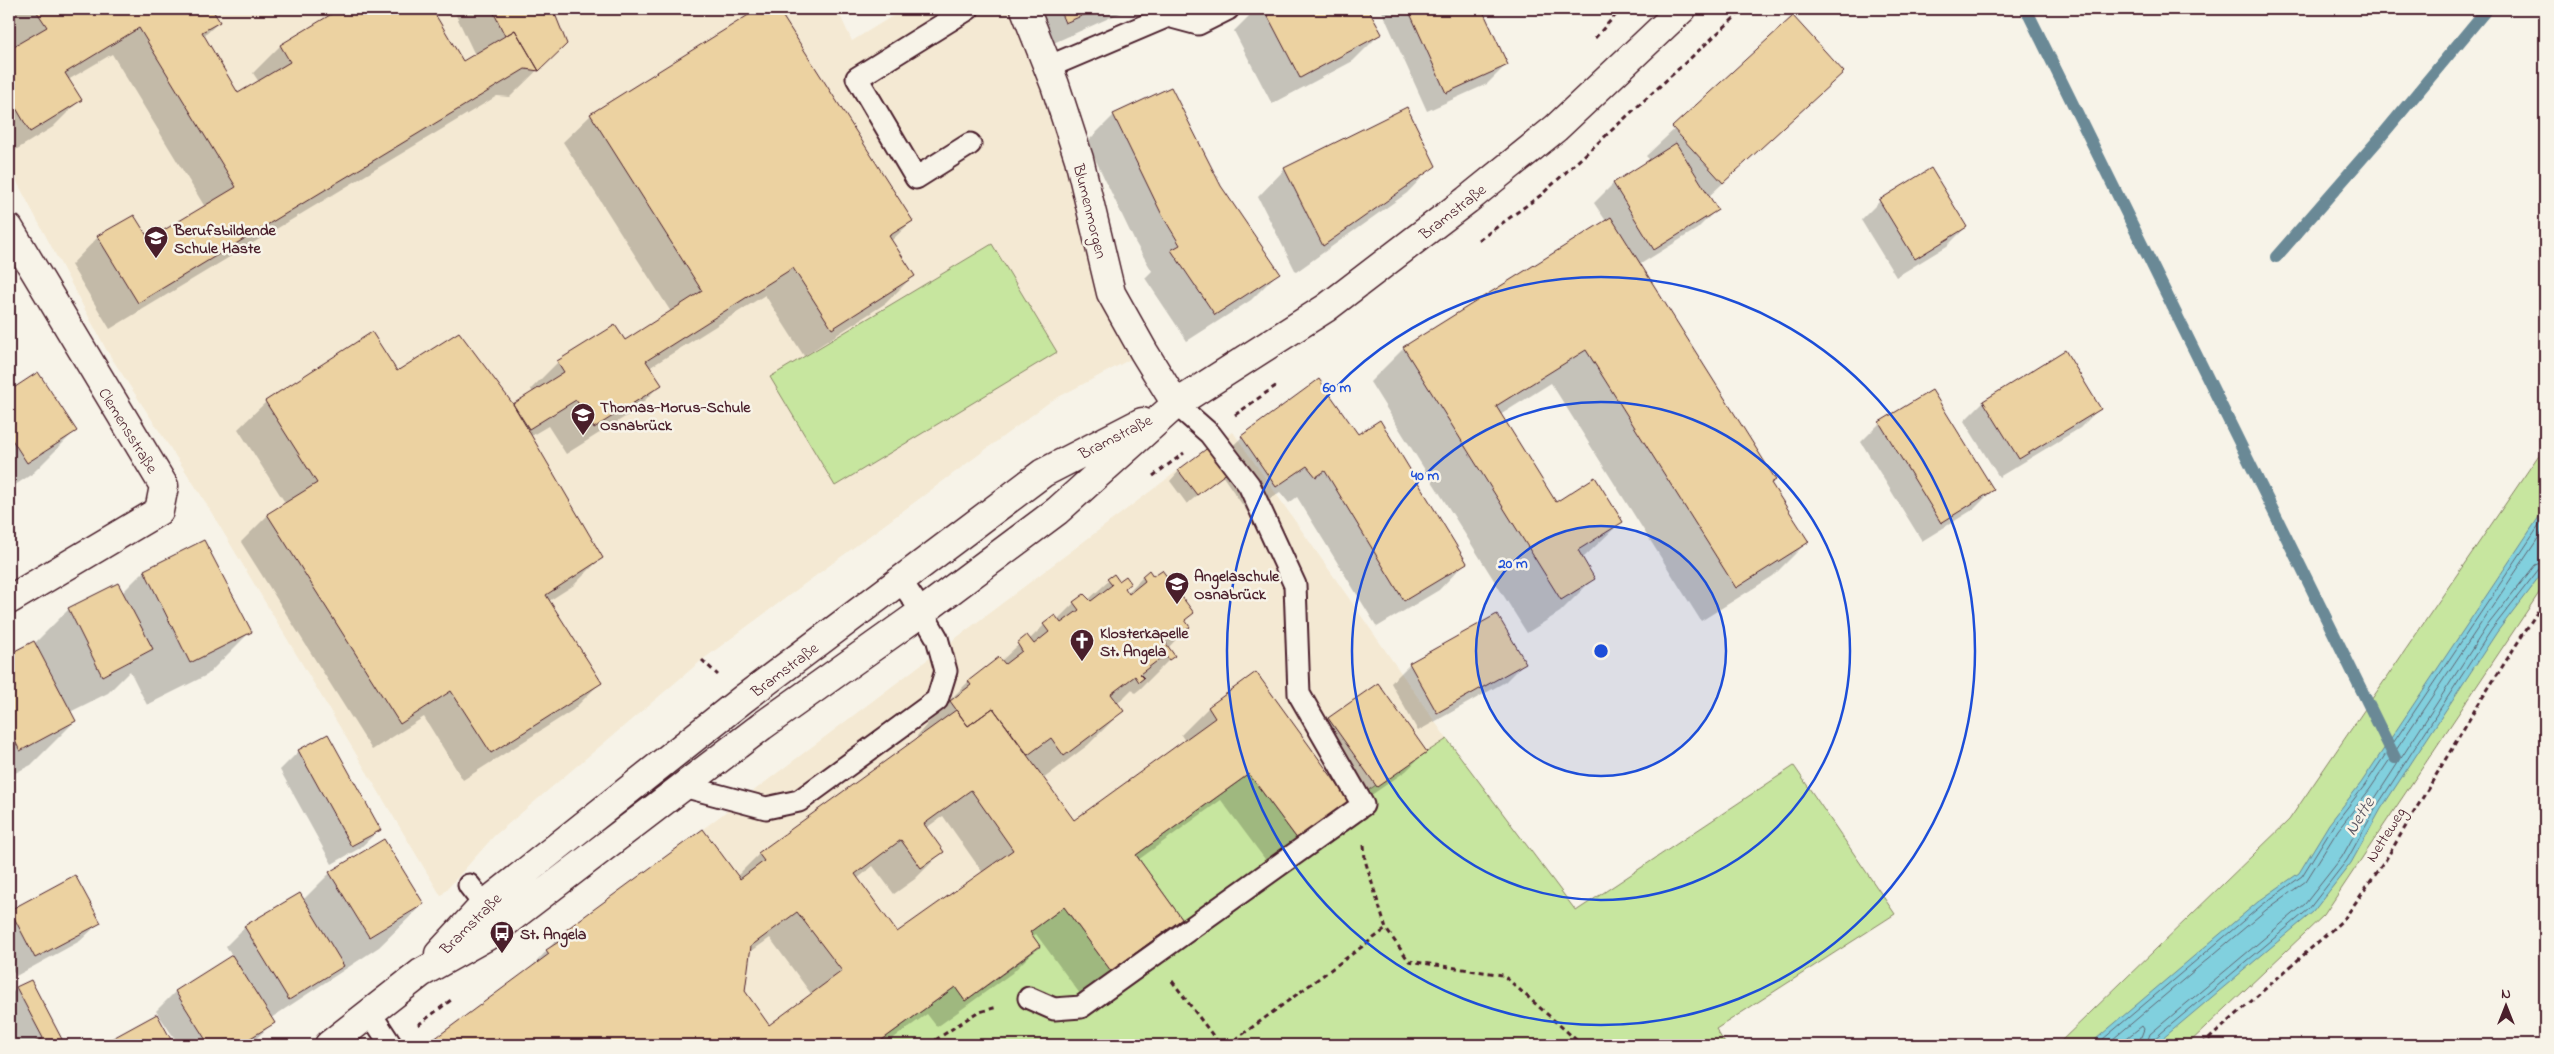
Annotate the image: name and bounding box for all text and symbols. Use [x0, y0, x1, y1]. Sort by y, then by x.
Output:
street label: Blumenmorgen [1065, 161, 1112, 262]
street label: Bramstraße [1414, 178, 1493, 247]
place label: Berufsbildende Schule Haste [173, 219, 277, 261]
school or university icon: Berufsbildende Schule Haste [143, 225, 169, 259]
text: 60 m [1322, 377, 1352, 399]
street label: Clemensstraße [91, 384, 164, 479]
place label: Thomas-Morus-Schule Osnabrück [600, 396, 751, 438]
school or university icon: Thomas-Morus-Schule Osnabrück [570, 402, 596, 436]
street label: Bramstraße [1074, 409, 1157, 467]
text: 40 m [1410, 465, 1439, 487]
text: 20 m [1497, 553, 1528, 575]
place label: Angelaschule Osnabrück [1194, 565, 1280, 607]
school or university icon: Angelaschule Osnabrück [1164, 571, 1190, 605]
place label: Klosterkapelle St. Angela [1100, 622, 1189, 665]
church icon: Klosterkapelle St. Angela [1069, 628, 1095, 662]
street label: Bramstraße [745, 637, 825, 705]
centre of rings [1592, 642, 1610, 660]
water label: Nette [2339, 792, 2383, 841]
street label: Netteweg [2360, 803, 2413, 867]
street label: Bramstraße [434, 887, 509, 962]
bus stop icon: St. Angela [489, 920, 515, 954]
place label: St. Angela [520, 923, 587, 948]
north arrow [2482, 982, 2532, 1032]
text: N [2501, 984, 2511, 1005]

